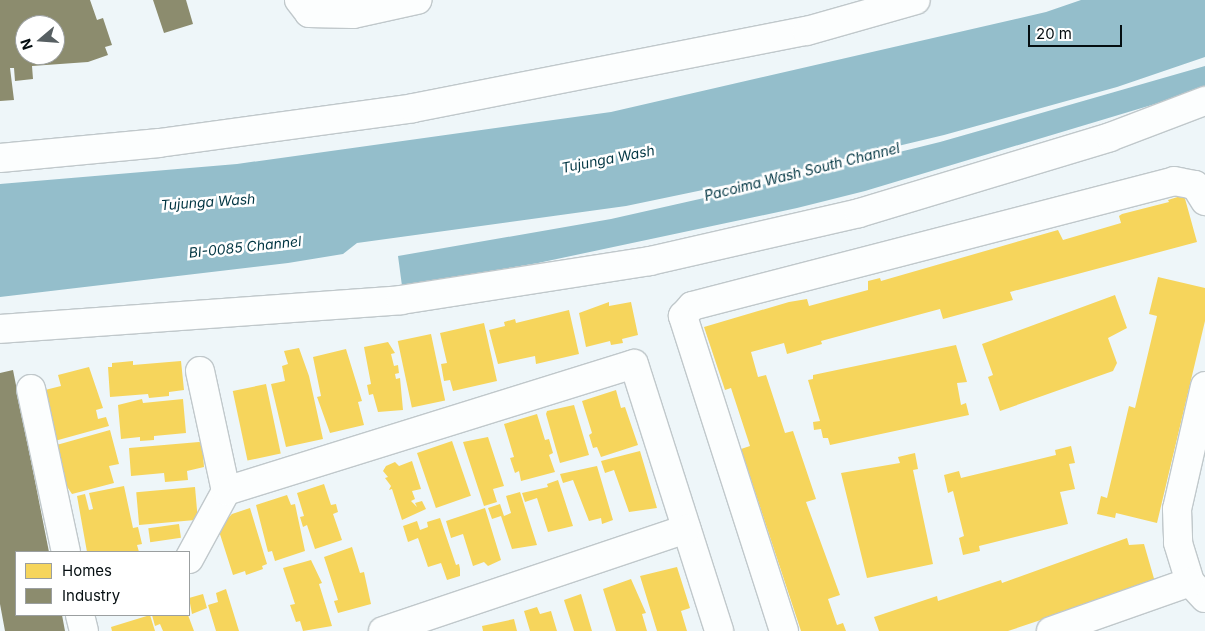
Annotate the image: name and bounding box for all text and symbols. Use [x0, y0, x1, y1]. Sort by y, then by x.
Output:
north arrow [15, 15, 65, 65]
scale bar [1030, 15, 1124, 47]
text: 20 m [1036, 24, 1072, 43]
text: N [16, 37, 36, 52]
water label: Pacoima Wash South Channel [703, 140, 901, 204]
water label: Tujunga Wash [560, 142, 656, 176]
water label: Tujunga Wash [160, 190, 256, 214]
water label: BI-0085 Channel [188, 233, 302, 261]
legend [15, 551, 190, 616]
text: Homes [62, 561, 112, 580]
text: Industry [62, 586, 120, 605]

